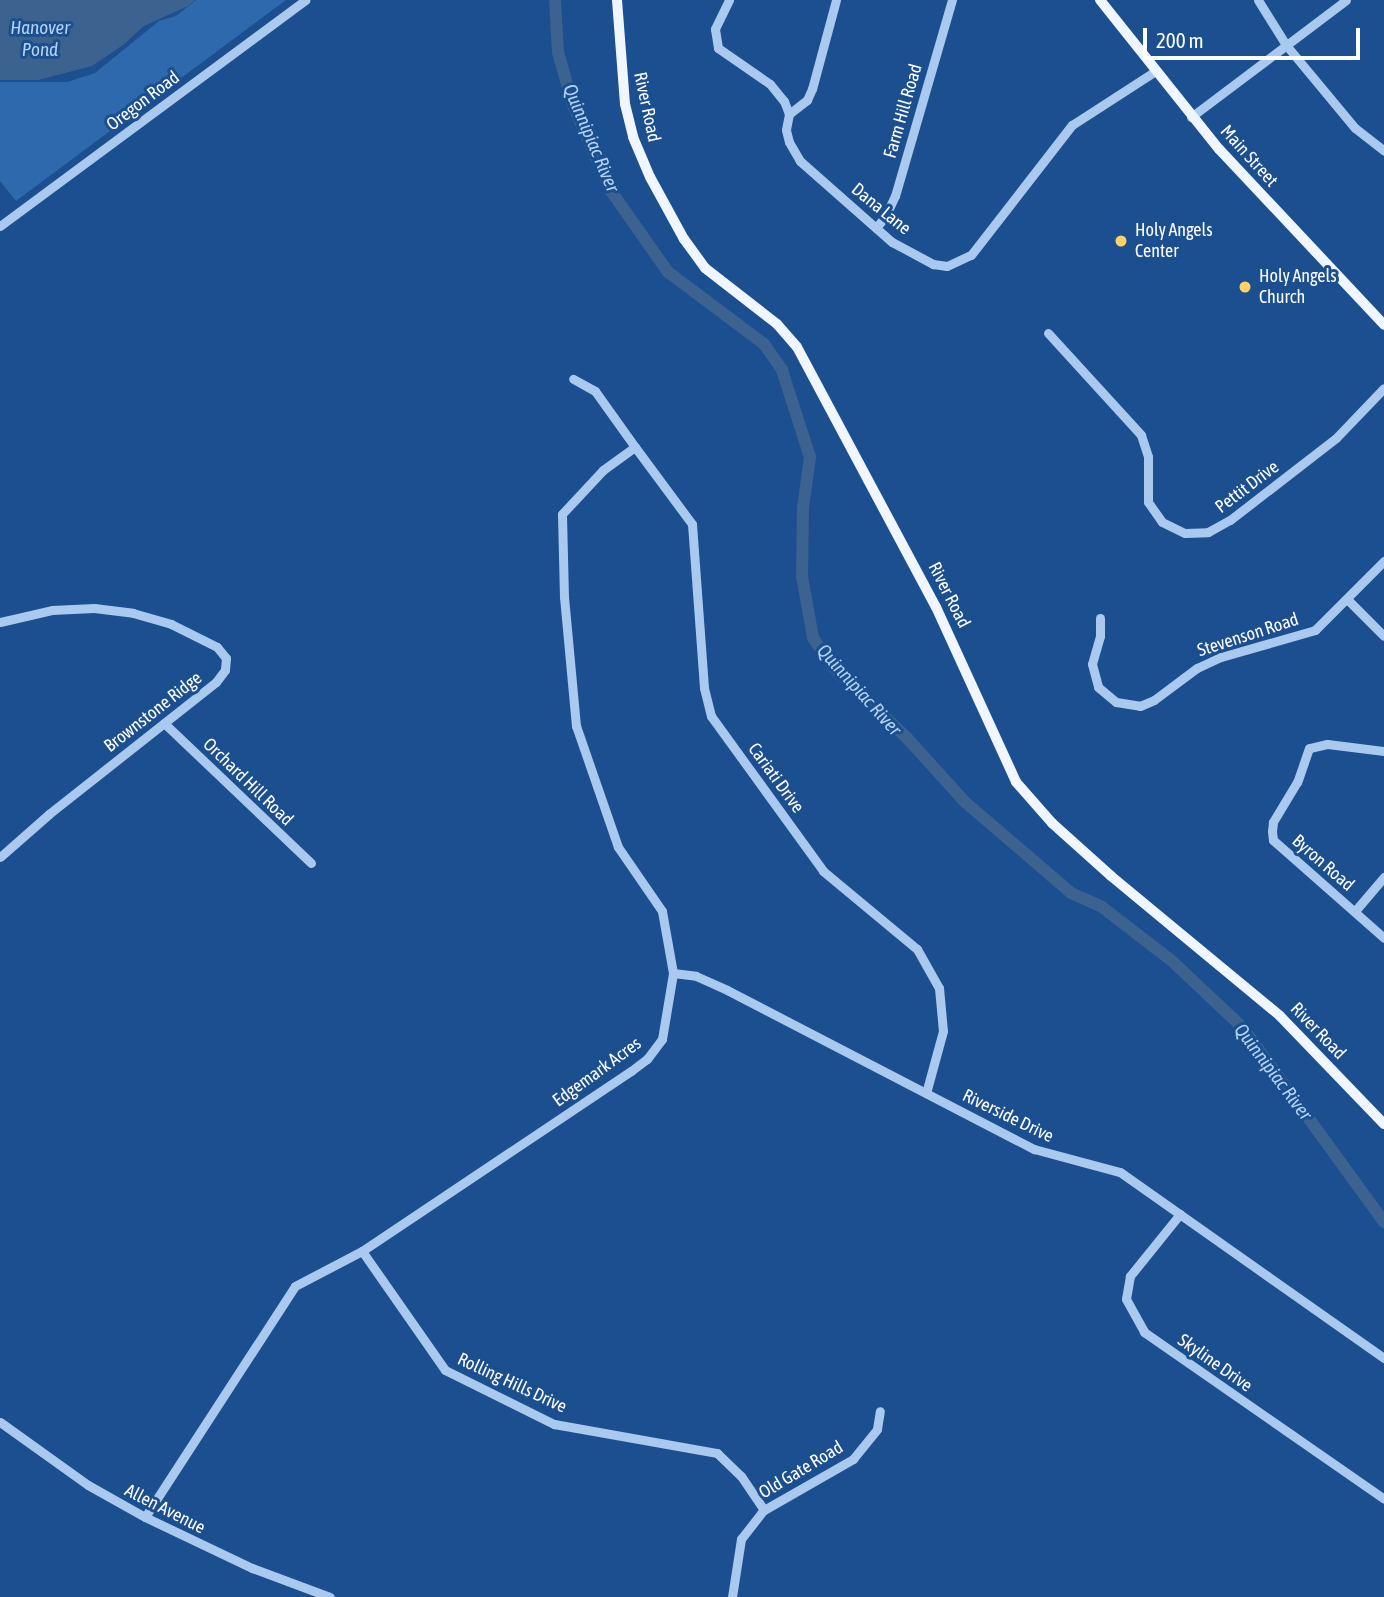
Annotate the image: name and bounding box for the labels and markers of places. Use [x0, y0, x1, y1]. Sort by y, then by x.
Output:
place label: Holy Angels Center [1135, 220, 1213, 262]
marker: Holy Angels Center [1113, 233, 1129, 249]
place label: Holy Angels Church [1259, 266, 1337, 308]
marker: Holy Angels Church [1237, 279, 1253, 295]

